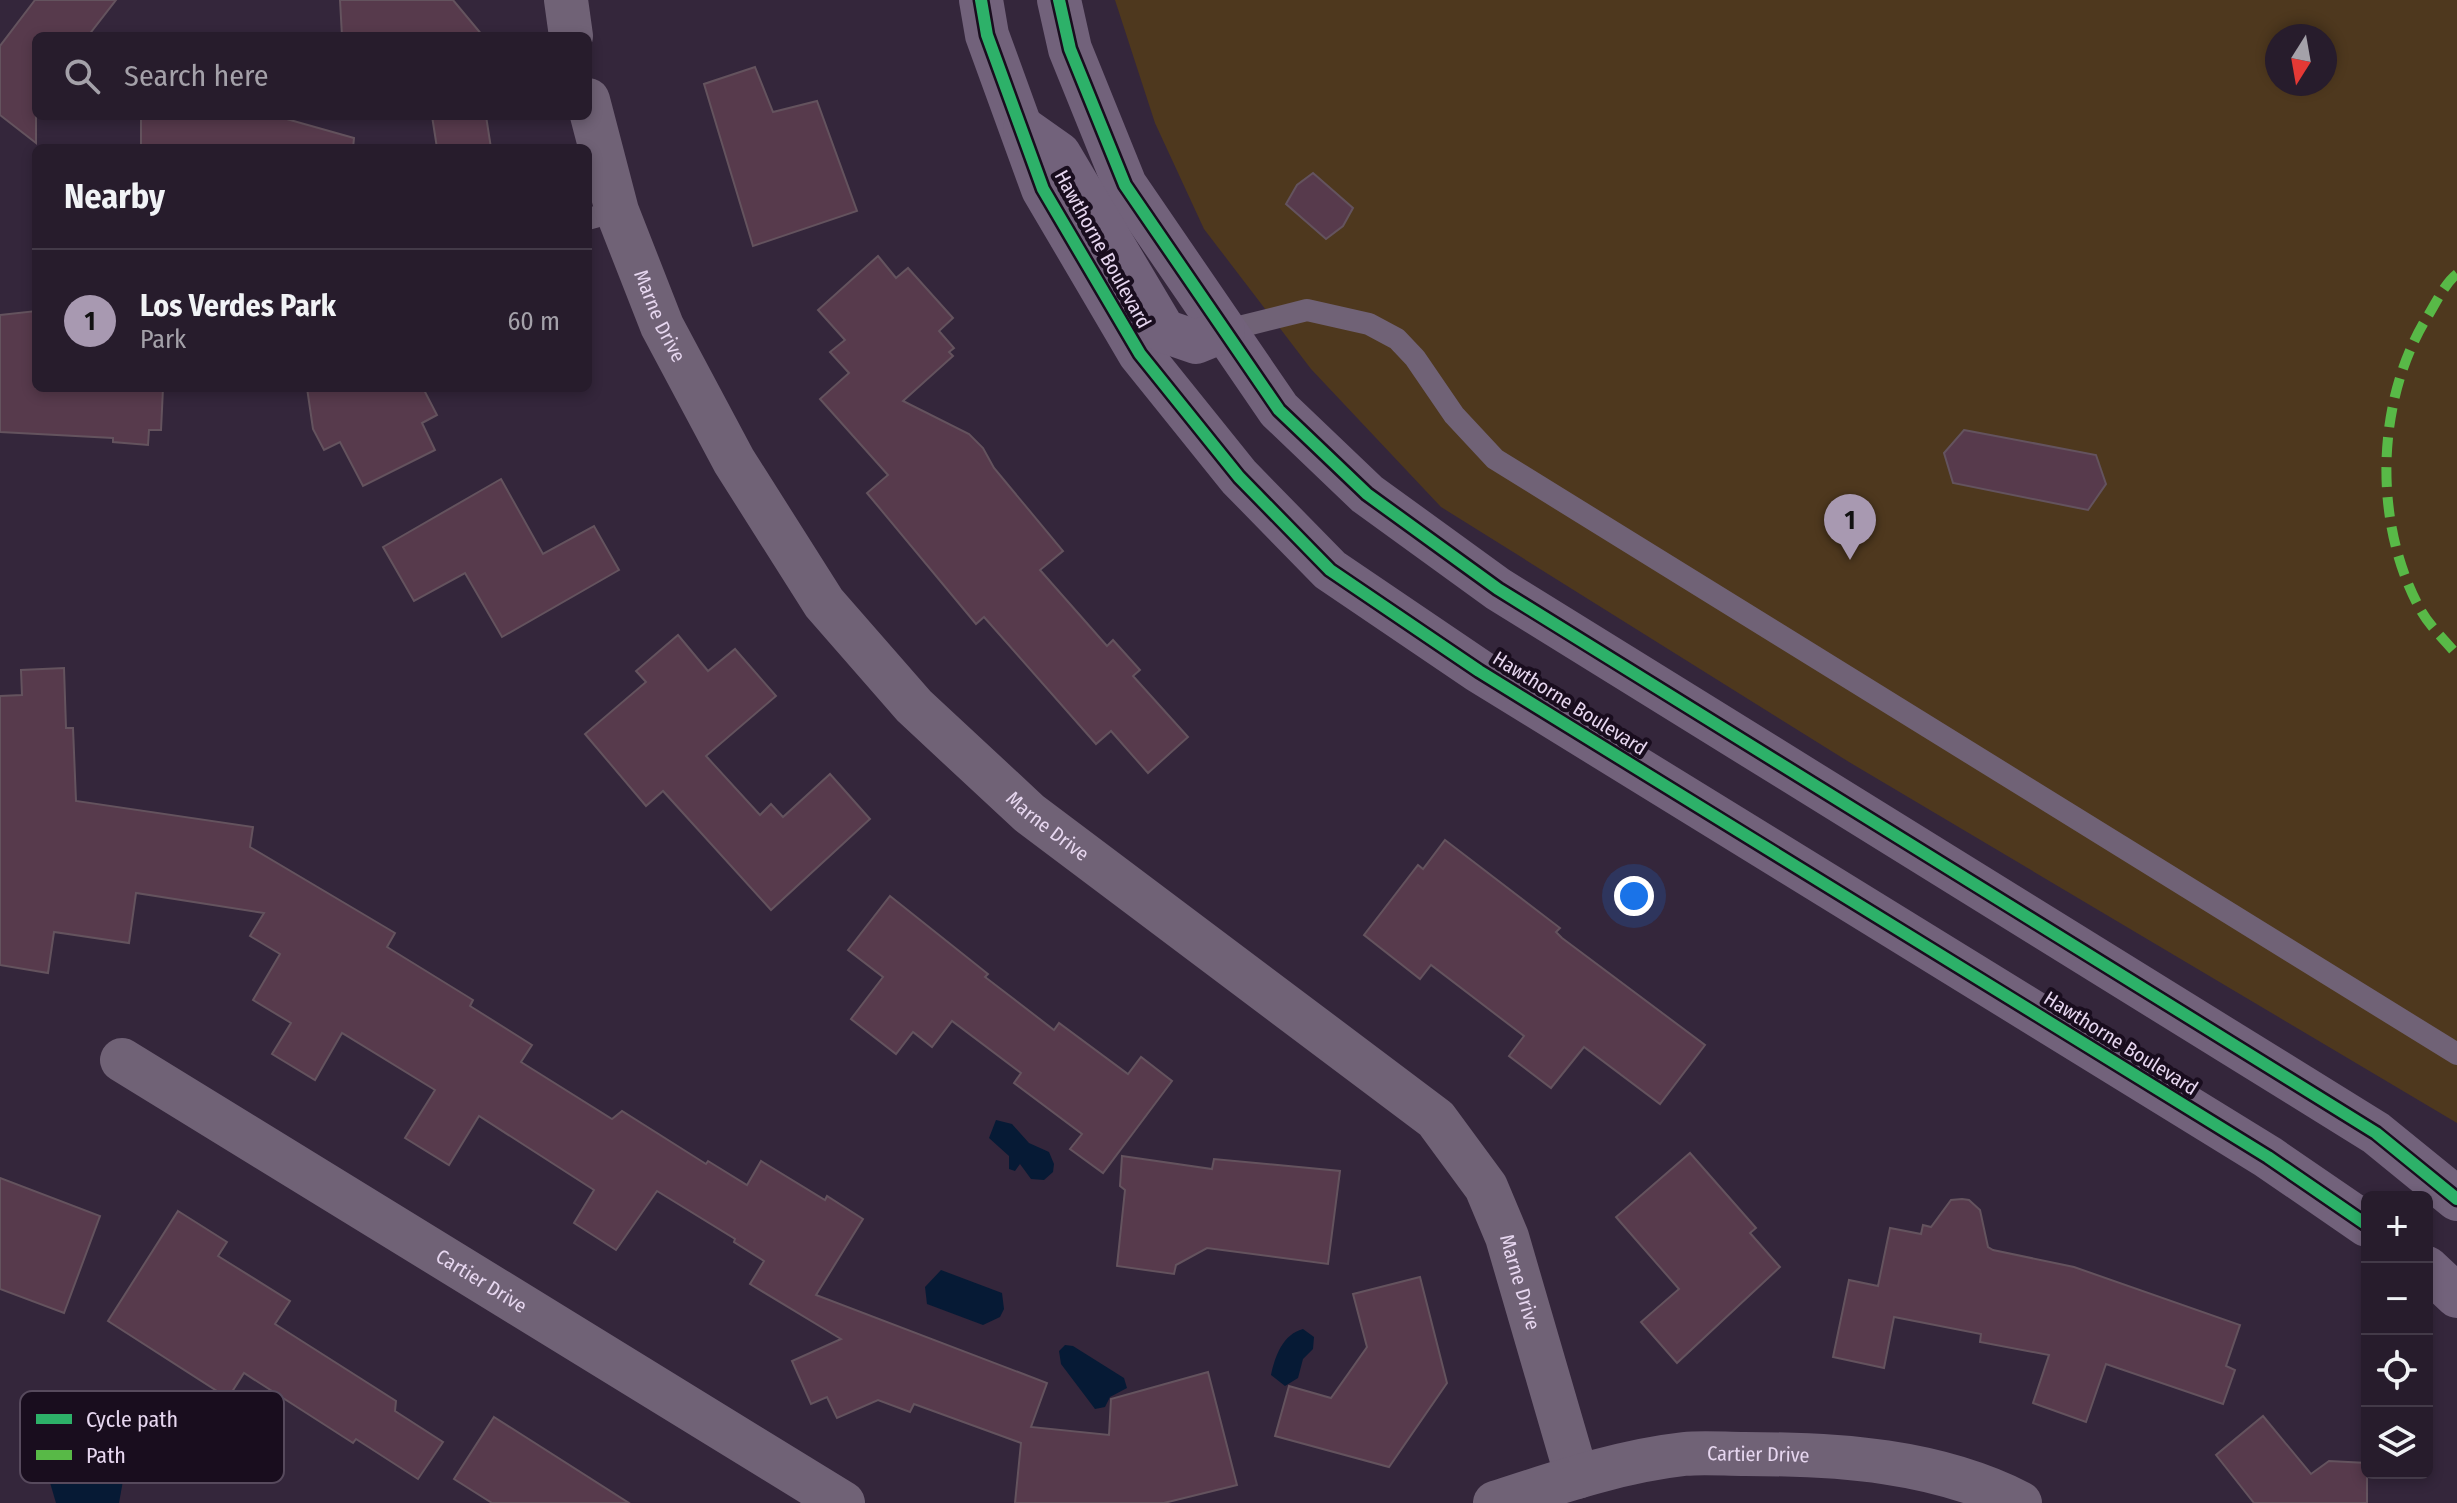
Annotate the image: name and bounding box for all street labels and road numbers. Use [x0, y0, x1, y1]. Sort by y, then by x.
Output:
street label: Hawthorne Boulevard [1050, 166, 1156, 332]
street label: Marne Drive [629, 266, 691, 366]
street label: Hawthorne Boulevard [1489, 646, 1651, 760]
street label: Marne Drive [1001, 786, 1094, 866]
street label: Hawthorne Boulevard [2040, 986, 2202, 1100]
street label: Marne Drive [1495, 1231, 1545, 1333]
street label: Cartier Drive [432, 1244, 531, 1318]
street label: Cartier Drive [1707, 1441, 1810, 1467]

